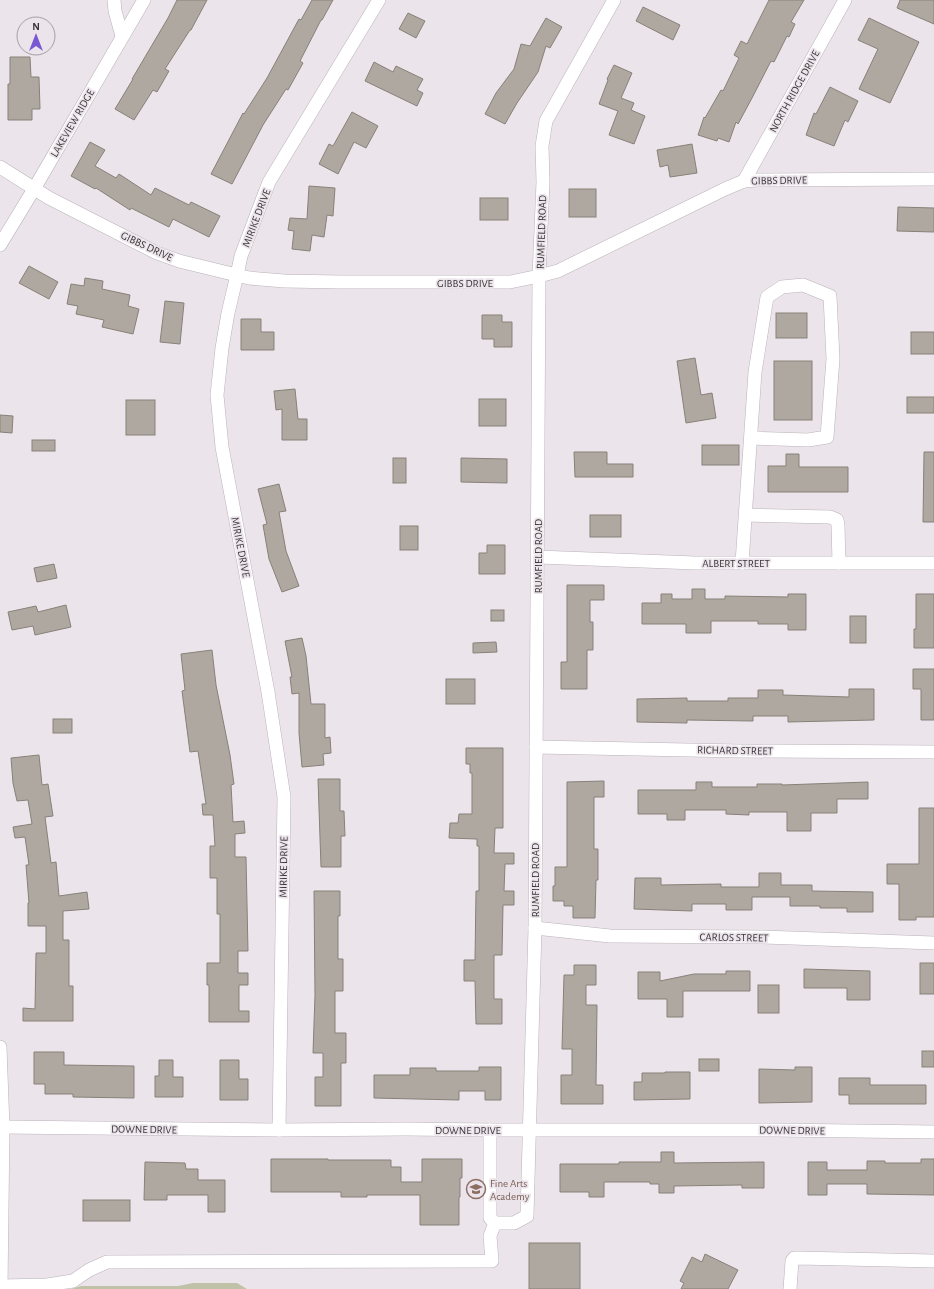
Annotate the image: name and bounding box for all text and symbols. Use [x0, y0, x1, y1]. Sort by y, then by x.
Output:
north arrow [16, 16, 56, 56]
text: N [32, 21, 40, 32]
street label: NORTH RIDGE DRIVE [767, 48, 822, 134]
street label: LAKEVIEW RIDGE [49, 87, 97, 159]
street label: GIBBS DRIVE [751, 175, 808, 186]
street label: MIRIKE DRIVE [240, 187, 273, 249]
street label: RUMFIELD ROAD [535, 195, 548, 269]
street label: GIBBS DRIVE [119, 230, 175, 264]
street label: GIBBS DRIVE [437, 278, 494, 289]
street label: MIRIKE DRIVE [229, 516, 252, 579]
street label: RUMFIELD ROAD [533, 519, 544, 593]
street label: ALBERT STREET [702, 558, 770, 569]
street label: RICHARD STREET [697, 744, 774, 757]
street label: MIRIKE DRIVE [277, 836, 290, 898]
street label: RUMFIELD ROAD [530, 843, 541, 917]
street label: CARLOS STREET [699, 931, 769, 944]
street label: DOWNE DRIVE [111, 1123, 178, 1136]
street label: DOWNE DRIVE [759, 1124, 826, 1137]
street label: DOWNE DRIVE [435, 1125, 502, 1136]
school or university icon: Fine Arts Academy [465, 1178, 487, 1200]
place label: Fine Arts Academy [490, 1178, 530, 1202]

